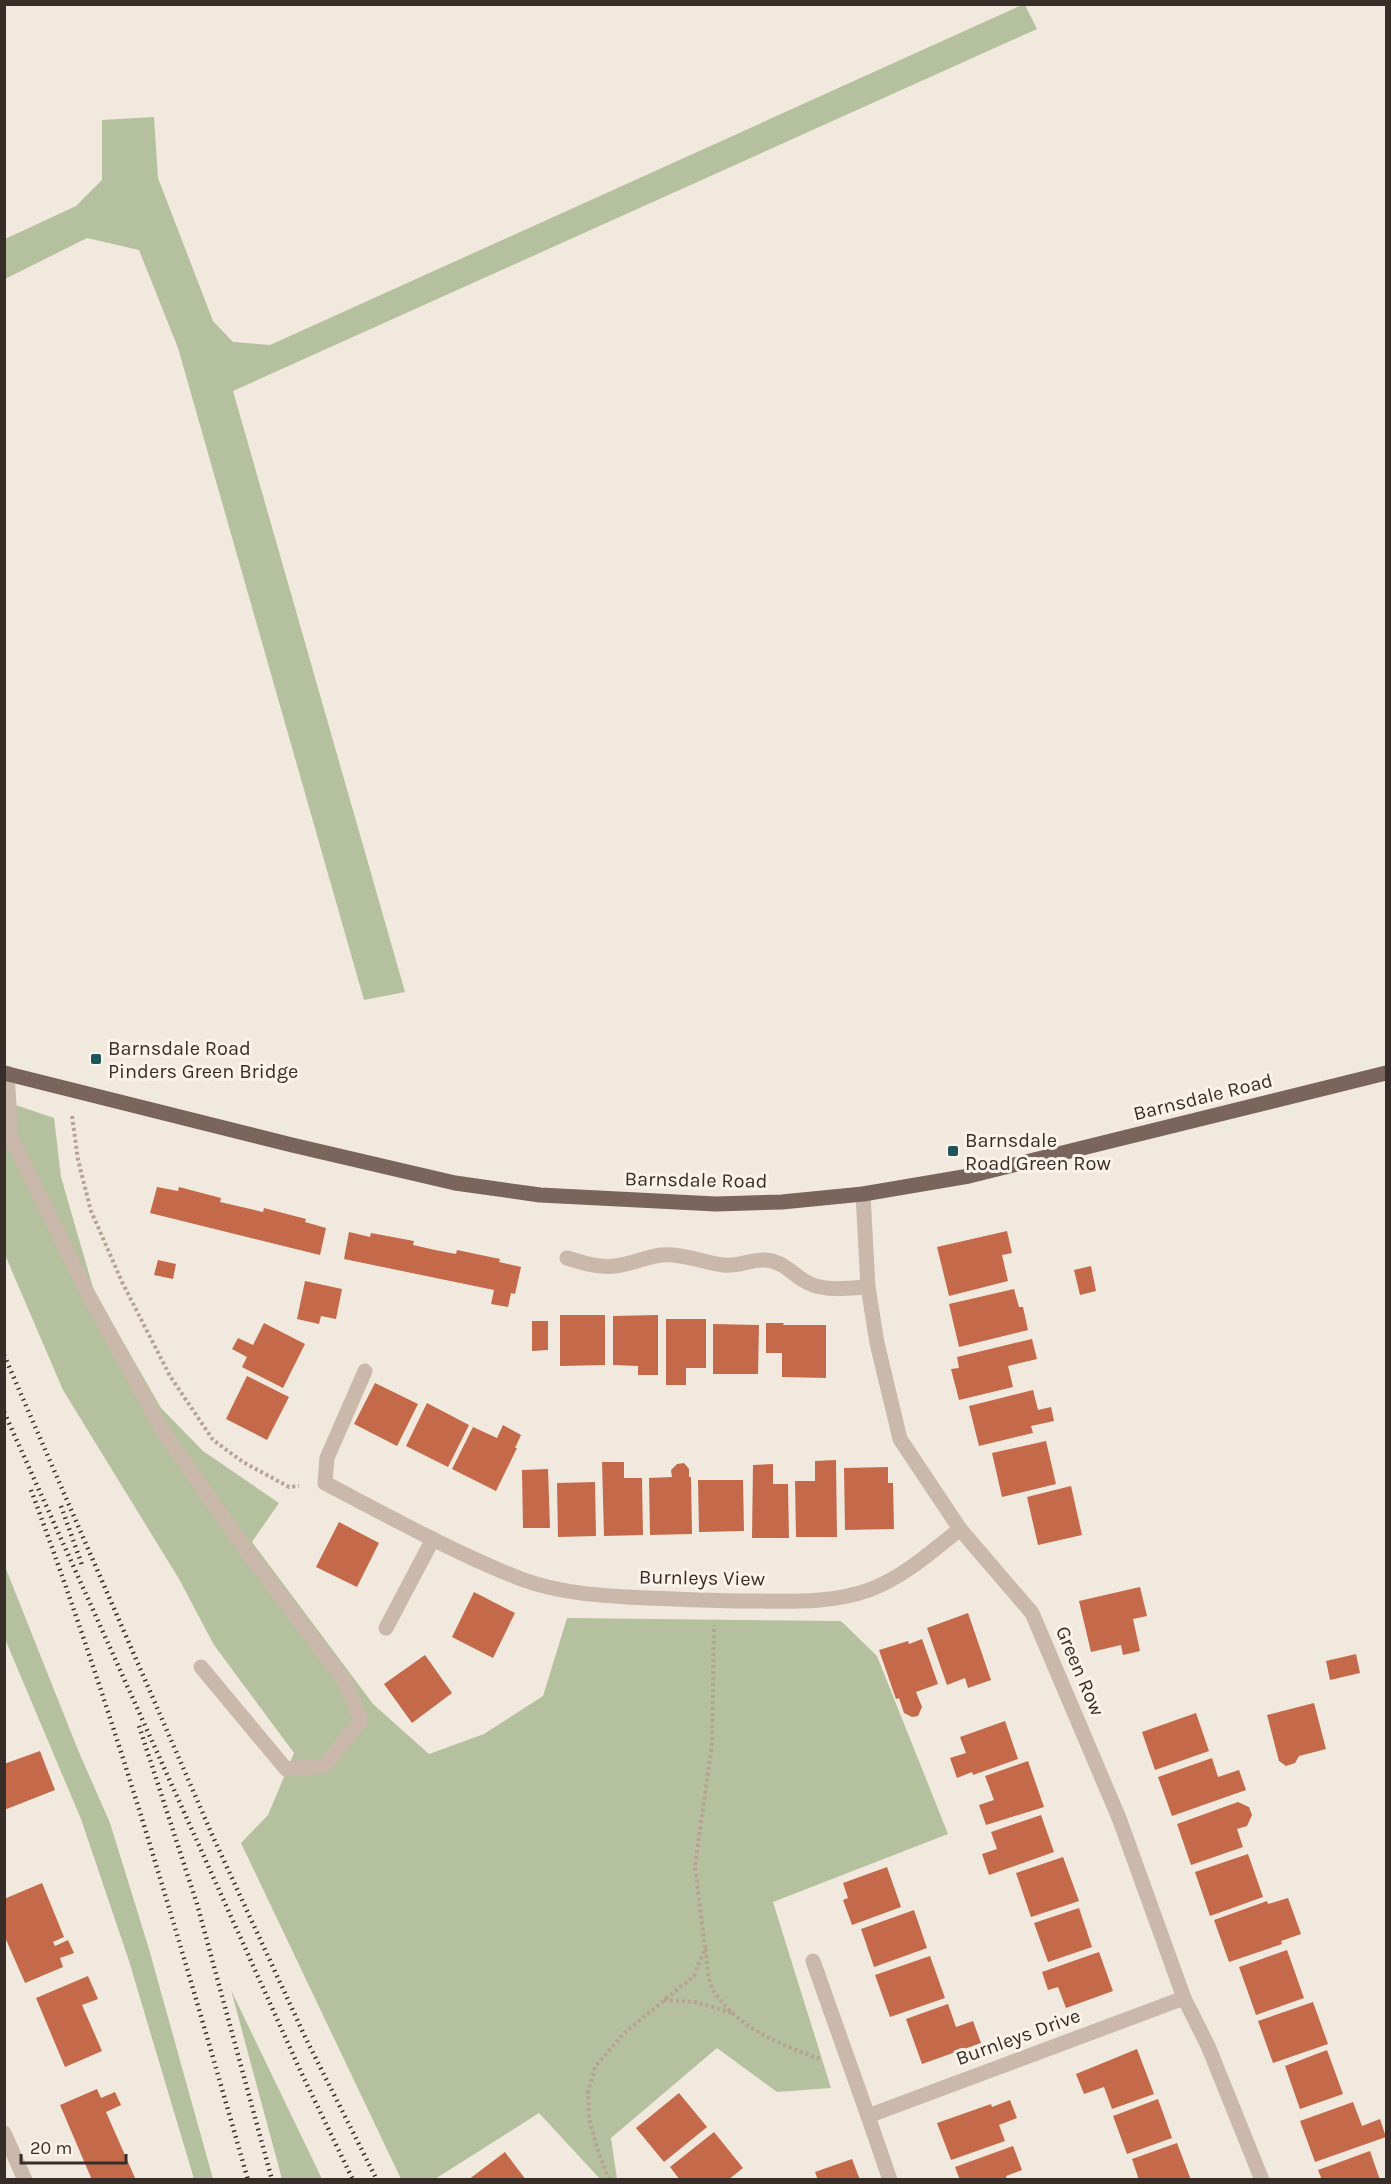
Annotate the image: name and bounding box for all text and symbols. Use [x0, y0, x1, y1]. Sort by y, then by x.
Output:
place label: Barnsdale Road Pinders Green Bridge [108, 1037, 298, 1083]
marker: Barnsdale Road Pinders Green Bridge [89, 1052, 103, 1066]
street label: Barnsdale Road [1131, 1069, 1275, 1125]
place label: Barnsdale Road Green Row [965, 1129, 1111, 1175]
marker: Barnsdale Road Green Row [946, 1144, 960, 1158]
street label: Barnsdale Road [624, 1167, 768, 1193]
street label: Burnleys View [639, 1565, 766, 1591]
street label: Green Row [1051, 1623, 1109, 1720]
street label: Burnleys Drive [953, 2004, 1083, 2070]
scale bar [21, 2127, 126, 2165]
text: 20 m [30, 2137, 72, 2159]

